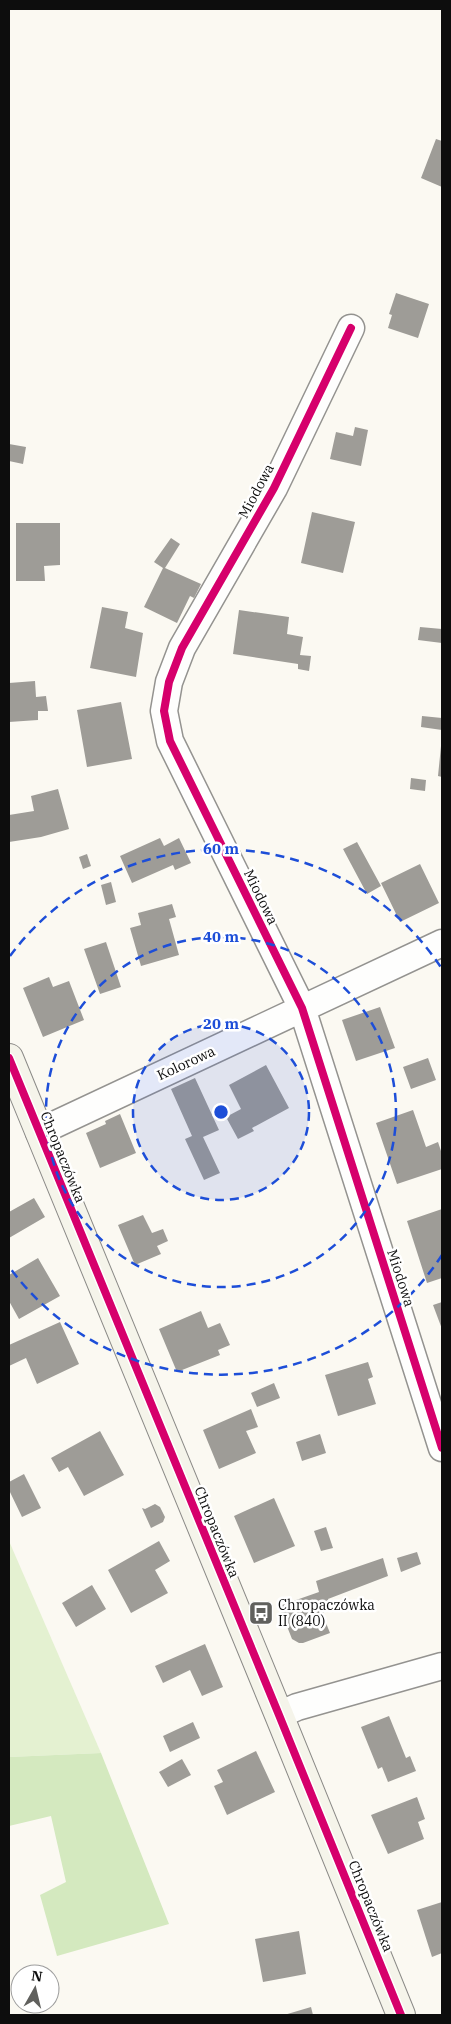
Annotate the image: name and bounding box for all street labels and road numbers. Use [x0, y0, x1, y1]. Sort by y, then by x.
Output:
street label: Miodowa [234, 460, 278, 521]
street label: Miodowa [240, 866, 282, 928]
street label: Kolorowa [154, 1042, 218, 1084]
street label: Chropaczówka [36, 1109, 90, 1206]
street label: Miodowa [383, 1247, 419, 1309]
street label: Chropaczówka [190, 1484, 244, 1581]
street label: Chropaczówka [344, 1858, 398, 1955]

